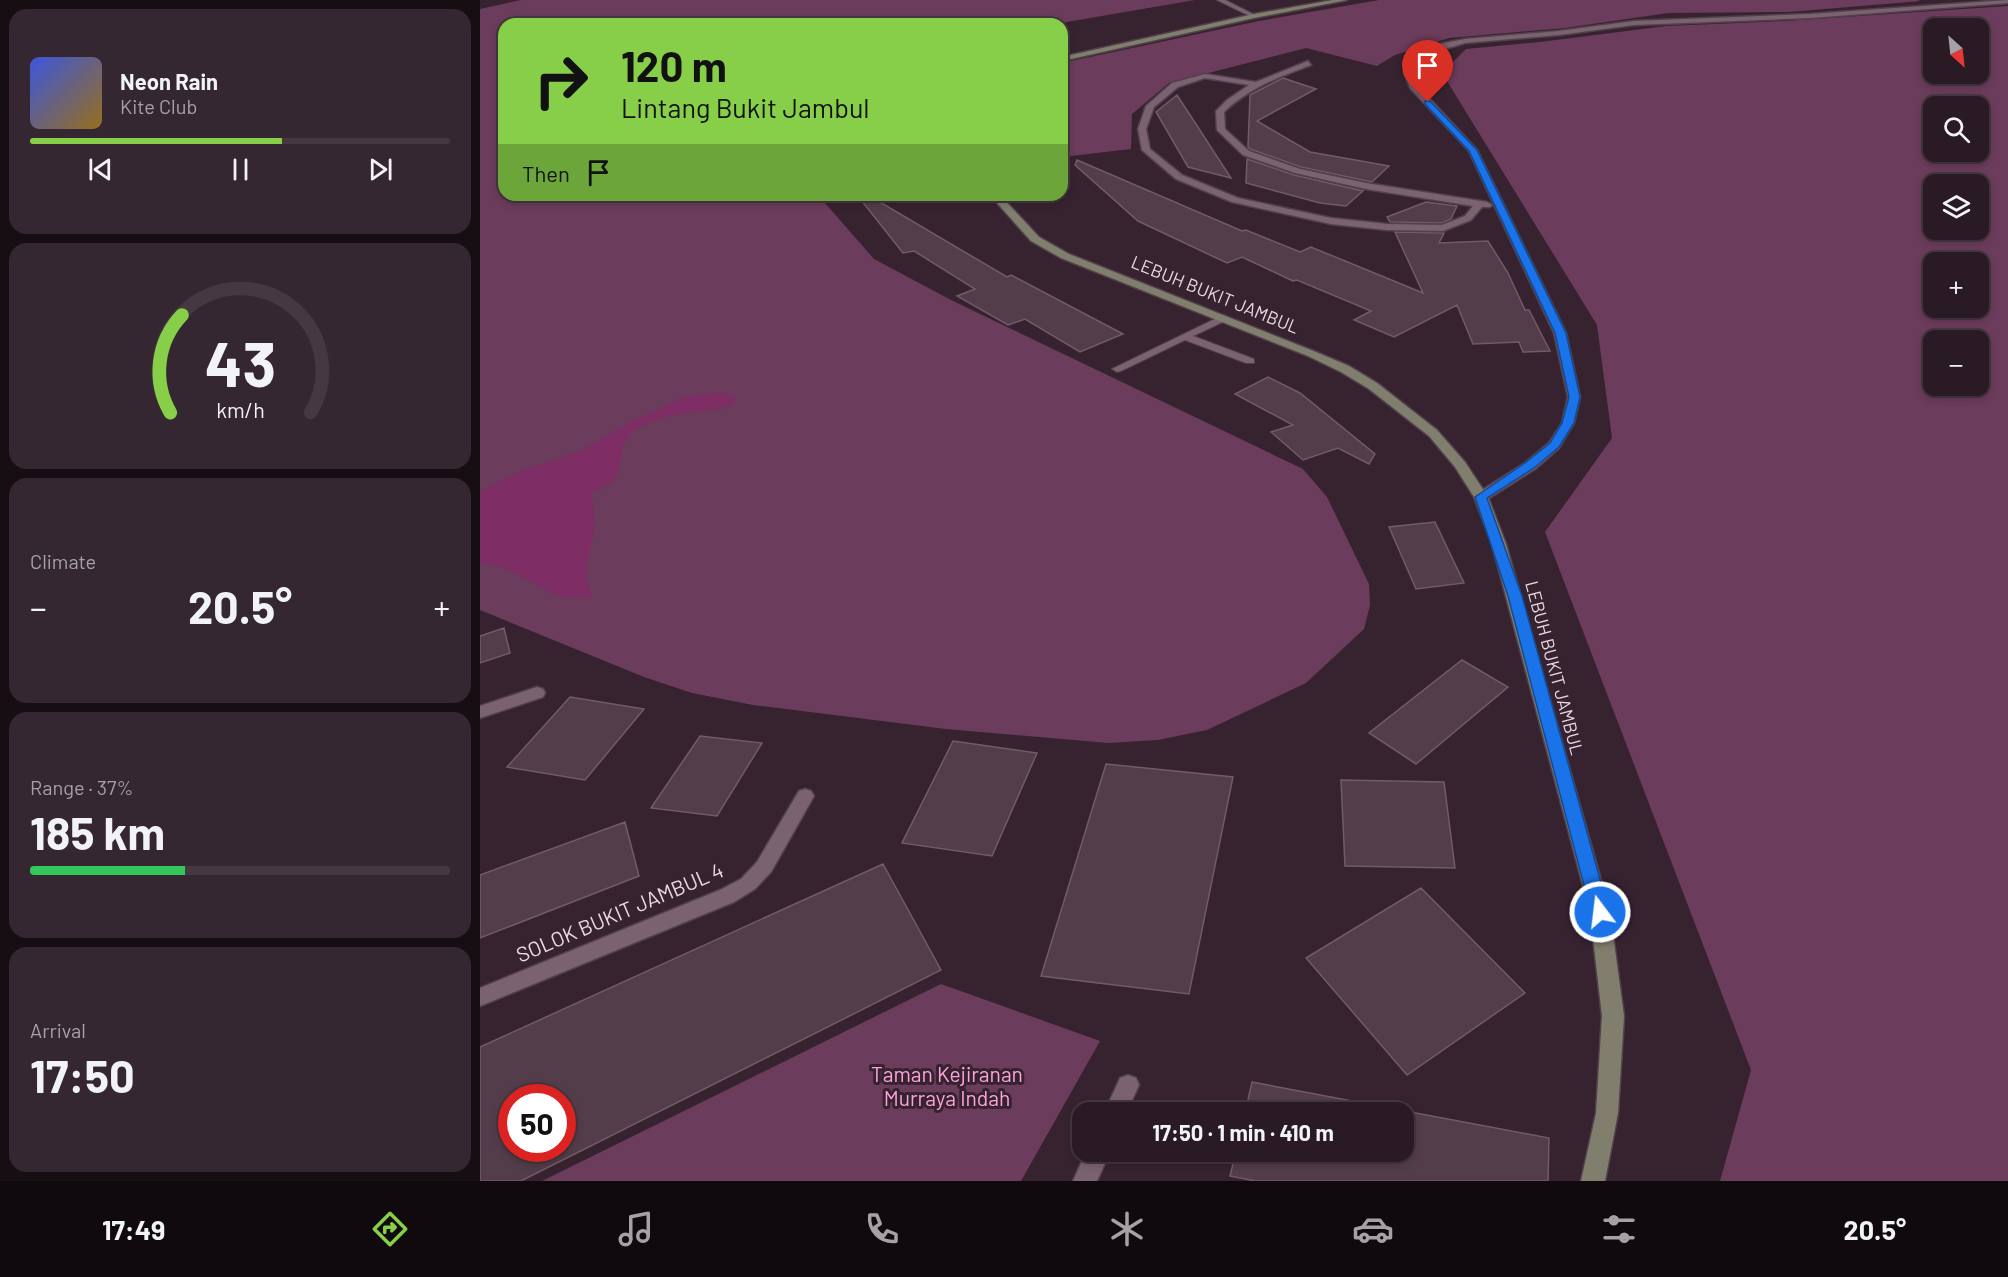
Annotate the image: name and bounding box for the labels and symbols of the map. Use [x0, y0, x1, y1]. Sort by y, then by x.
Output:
north arrow [1923, 18, 1989, 84]
pin [1402, 40, 1453, 102]
street label: LEBUH BUKIT JAMBUL [1128, 250, 1303, 338]
street label: LEBUH BUKIT JAMBUL [1521, 578, 1589, 757]
street label: SOLOK BUKIT JAMBUL 4 [512, 857, 727, 967]
position arrow [1568, 880, 1632, 944]
park label: Taman Kejiranan Murraya Indah [871, 1061, 1023, 1110]
speed limit sign: 50 [498, 1084, 576, 1162]

